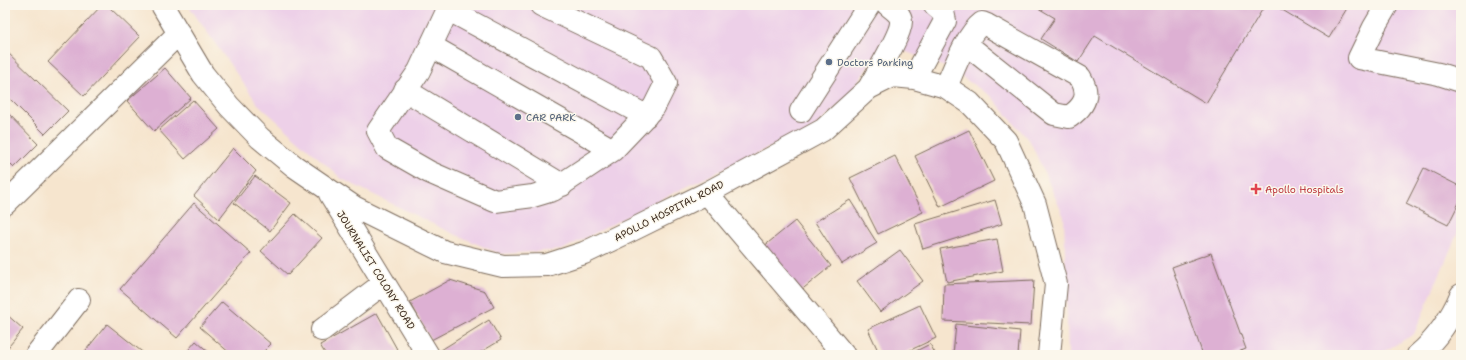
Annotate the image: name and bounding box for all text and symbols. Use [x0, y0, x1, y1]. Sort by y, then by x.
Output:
place label: Doctors Parking [837, 56, 913, 69]
marker: Doctors Parking [824, 57, 834, 67]
place label: CAR PARK [526, 111, 576, 124]
marker: CAR PARK [513, 112, 523, 122]
street label: APOLLO HOSPITAL ROAD [612, 177, 726, 244]
marker: Apollo Hospitals [1250, 183, 1262, 195]
place label: Apollo Hospitals [1265, 183, 1344, 196]
street label: JOURNALIST COLONY ROAD [334, 208, 418, 332]

